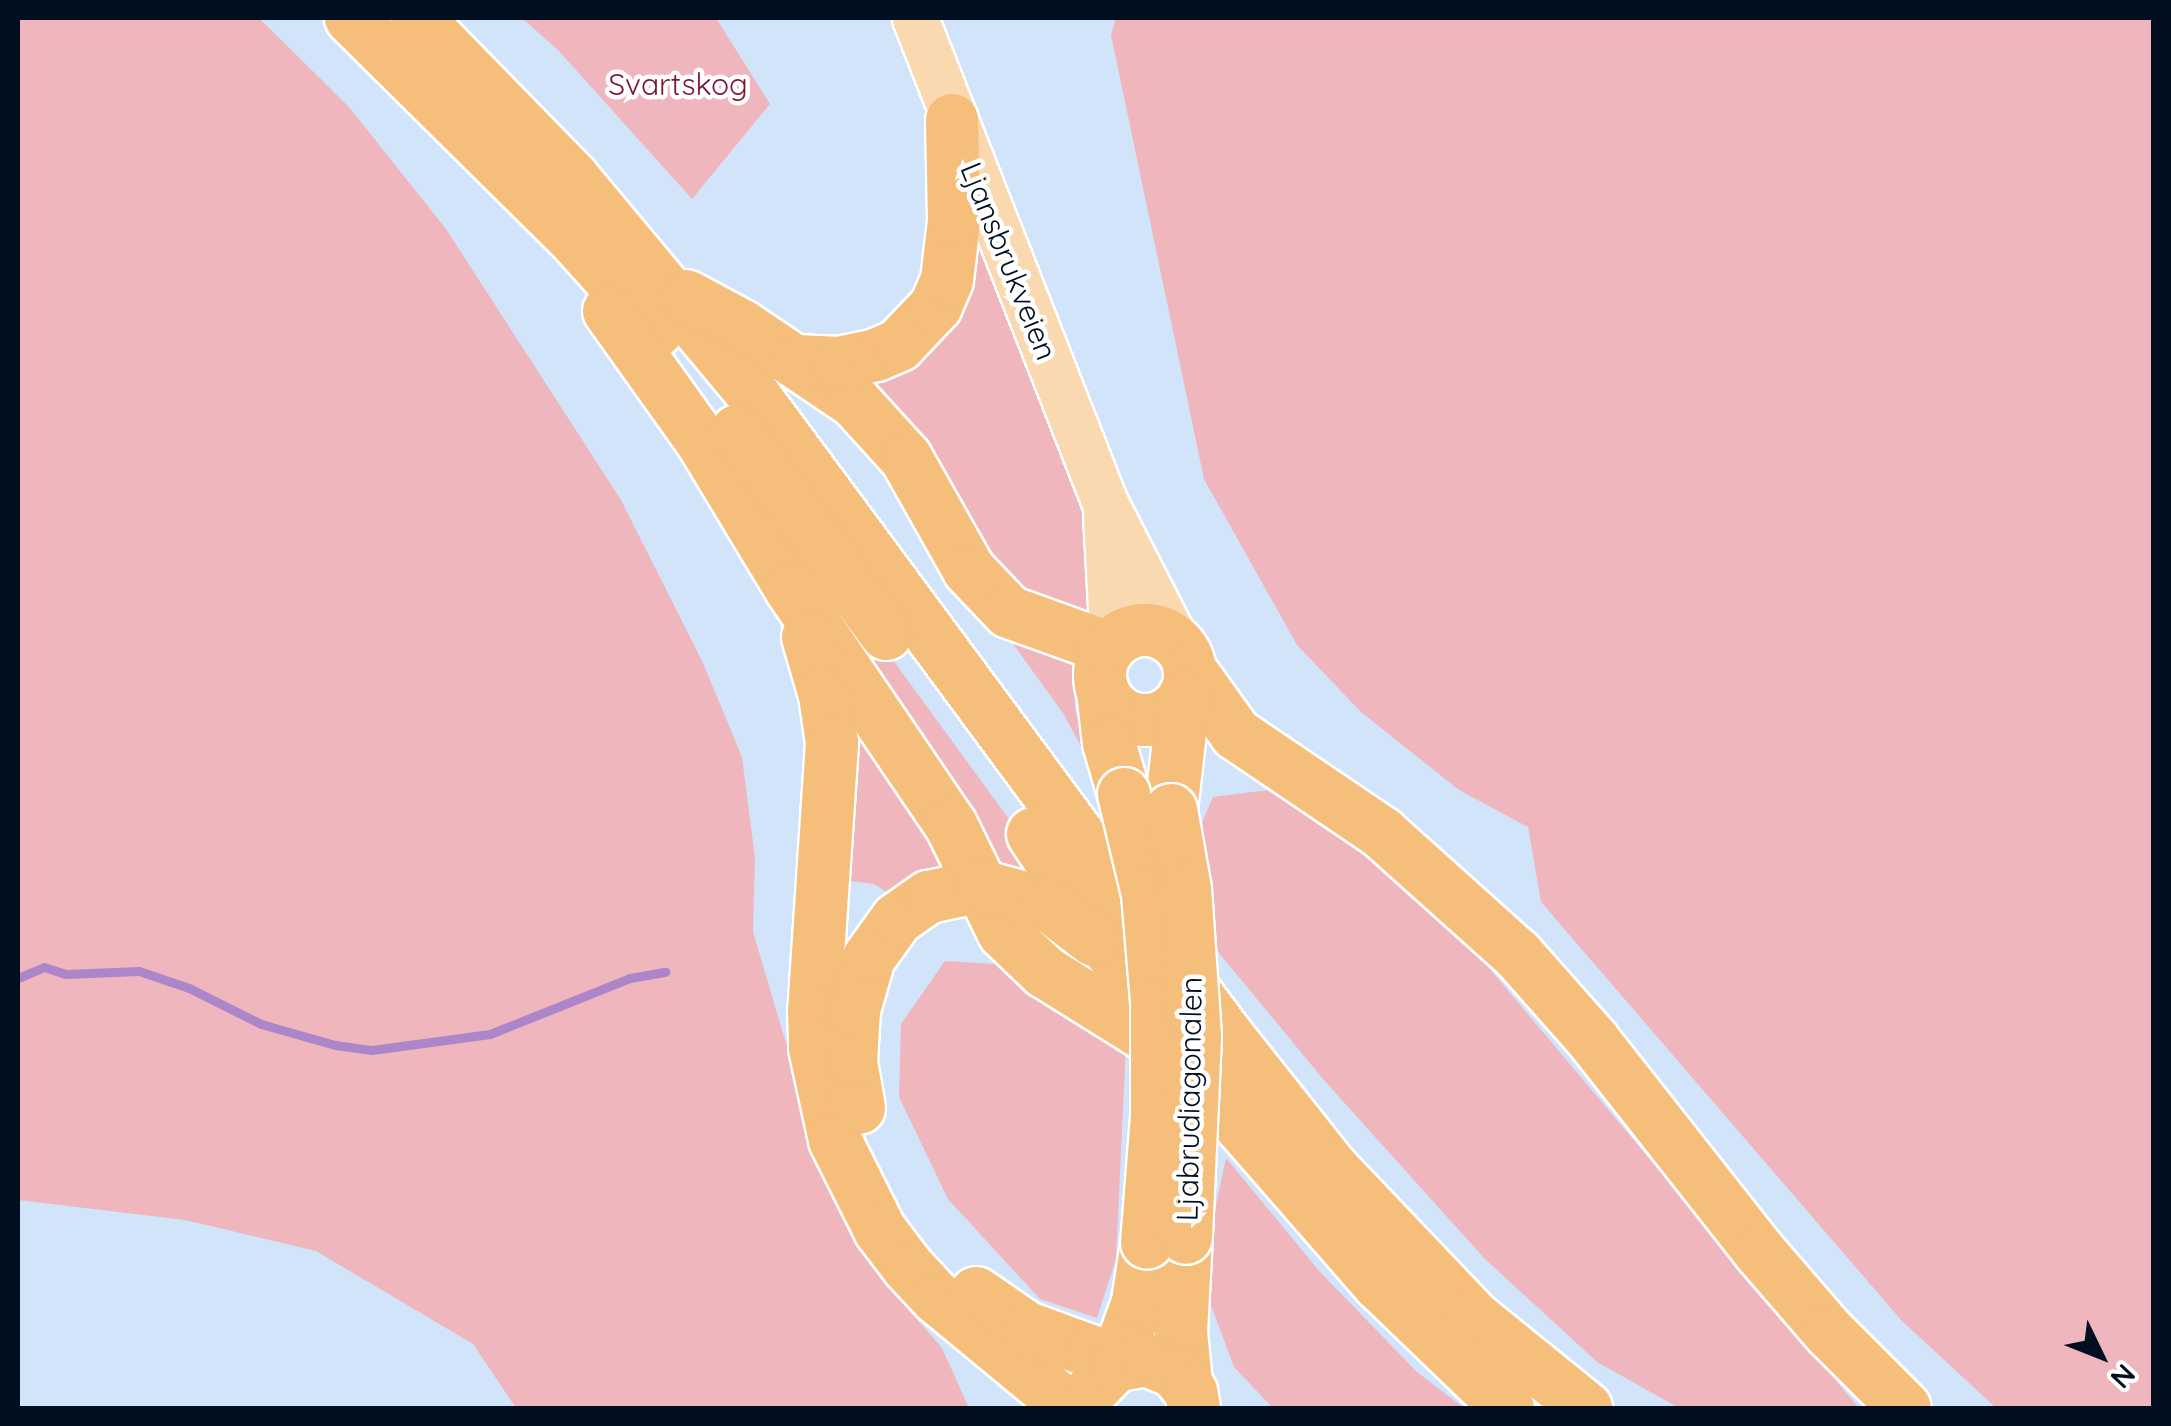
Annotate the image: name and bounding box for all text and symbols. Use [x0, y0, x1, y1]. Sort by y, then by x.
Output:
park label: Svartskog [608, 66, 748, 102]
street label: Ljansbrukveien [953, 157, 1065, 365]
street label: Ljabrudiagonalen [1169, 976, 1209, 1222]
north arrow [2051, 1306, 2151, 1406]
text: N [2103, 1357, 2143, 1396]

